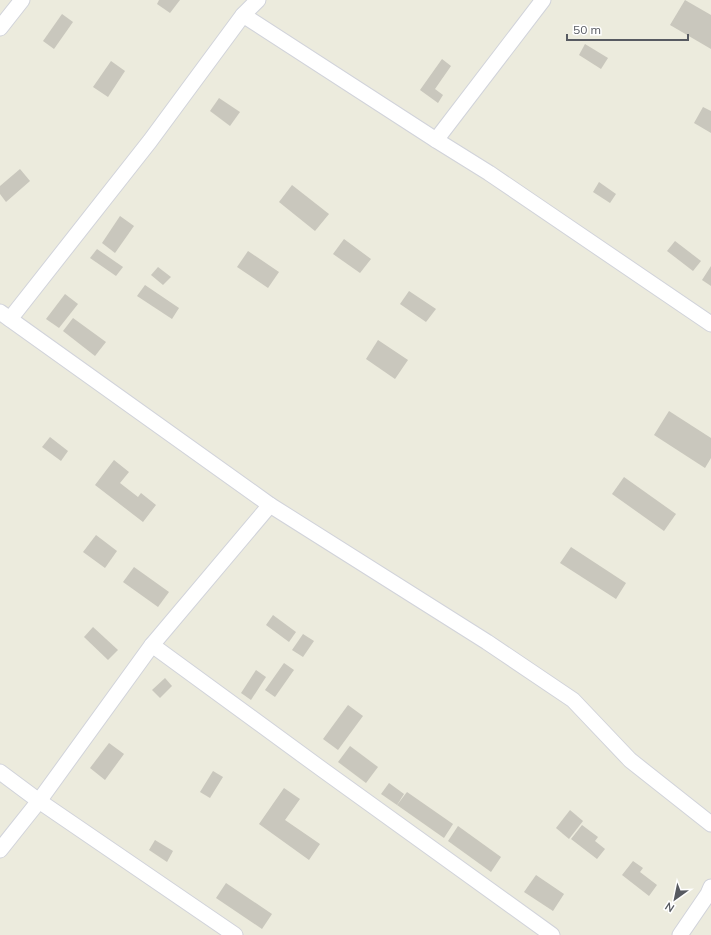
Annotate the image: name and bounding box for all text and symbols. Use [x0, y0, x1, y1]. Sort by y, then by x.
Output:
scale bar [567, 16, 688, 42]
text: 50 m [573, 22, 601, 37]
north arrow [655, 879, 695, 919]
text: N [662, 899, 677, 916]

